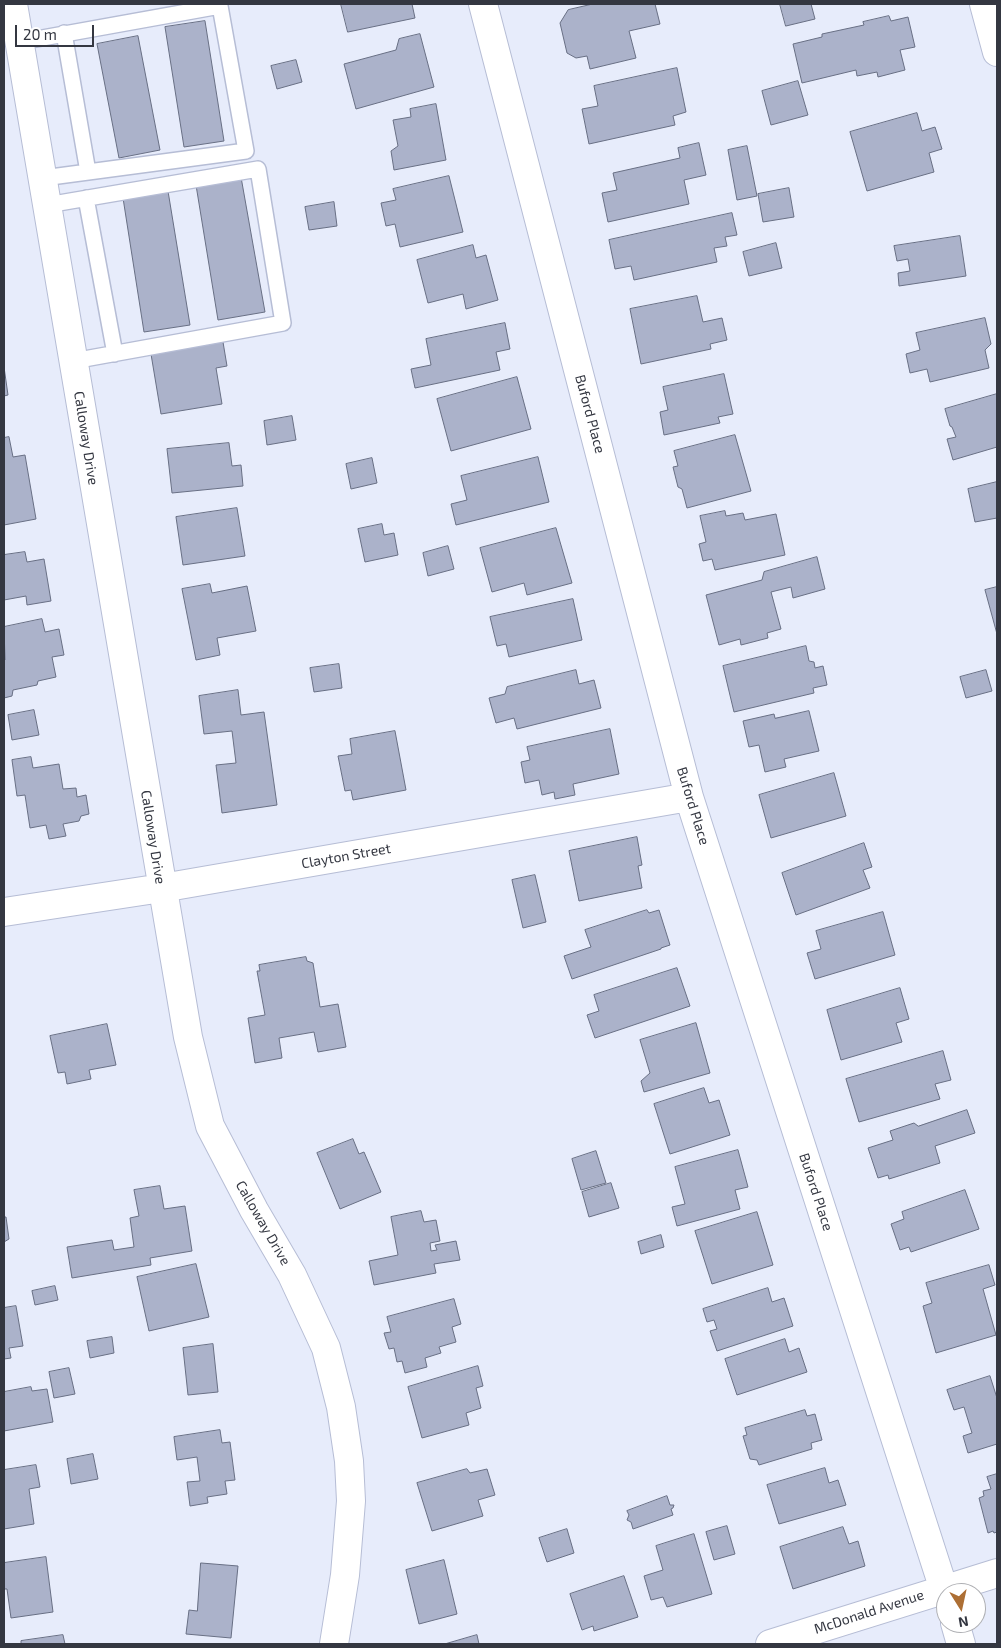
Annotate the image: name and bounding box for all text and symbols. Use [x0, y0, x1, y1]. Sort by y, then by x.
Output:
scale bar [18, 15, 96, 47]
text: 20 m [23, 25, 57, 43]
street label: Buford Place [571, 373, 609, 455]
street label: Calloway Drive [70, 390, 102, 486]
street label: Buford Place [673, 765, 713, 847]
street label: Calloway Drive [137, 789, 169, 885]
street label: Clayton Street [300, 840, 392, 872]
street label: Buford Place [796, 1151, 836, 1233]
street label: Calloway Drive [232, 1178, 294, 1268]
north arrow [936, 1583, 986, 1633]
street label: McDonald Avenue [812, 1586, 926, 1638]
text: N [957, 1613, 970, 1632]

